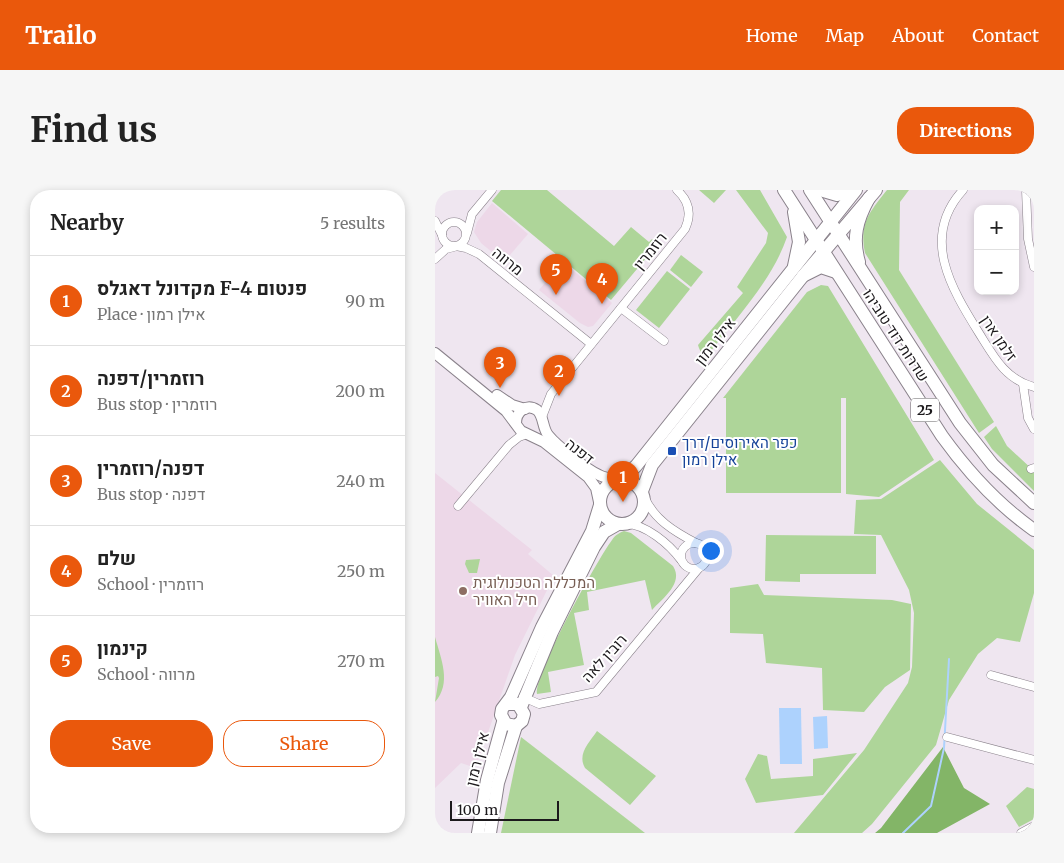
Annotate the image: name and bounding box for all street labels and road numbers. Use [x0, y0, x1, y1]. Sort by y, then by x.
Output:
street label: רוזמרין [629, 228, 671, 274]
street label: מרווה [489, 243, 527, 279]
street label: שדרות דוד טוביהו [859, 285, 933, 385]
street label: זלמן ארן [977, 311, 1021, 365]
street label: אילן רמון [690, 313, 740, 369]
road number: 25 [911, 398, 939, 422]
street label: דפנה [562, 434, 598, 468]
street label: רובין לאה [577, 630, 631, 686]
street label: אילן רמון [461, 730, 493, 788]

